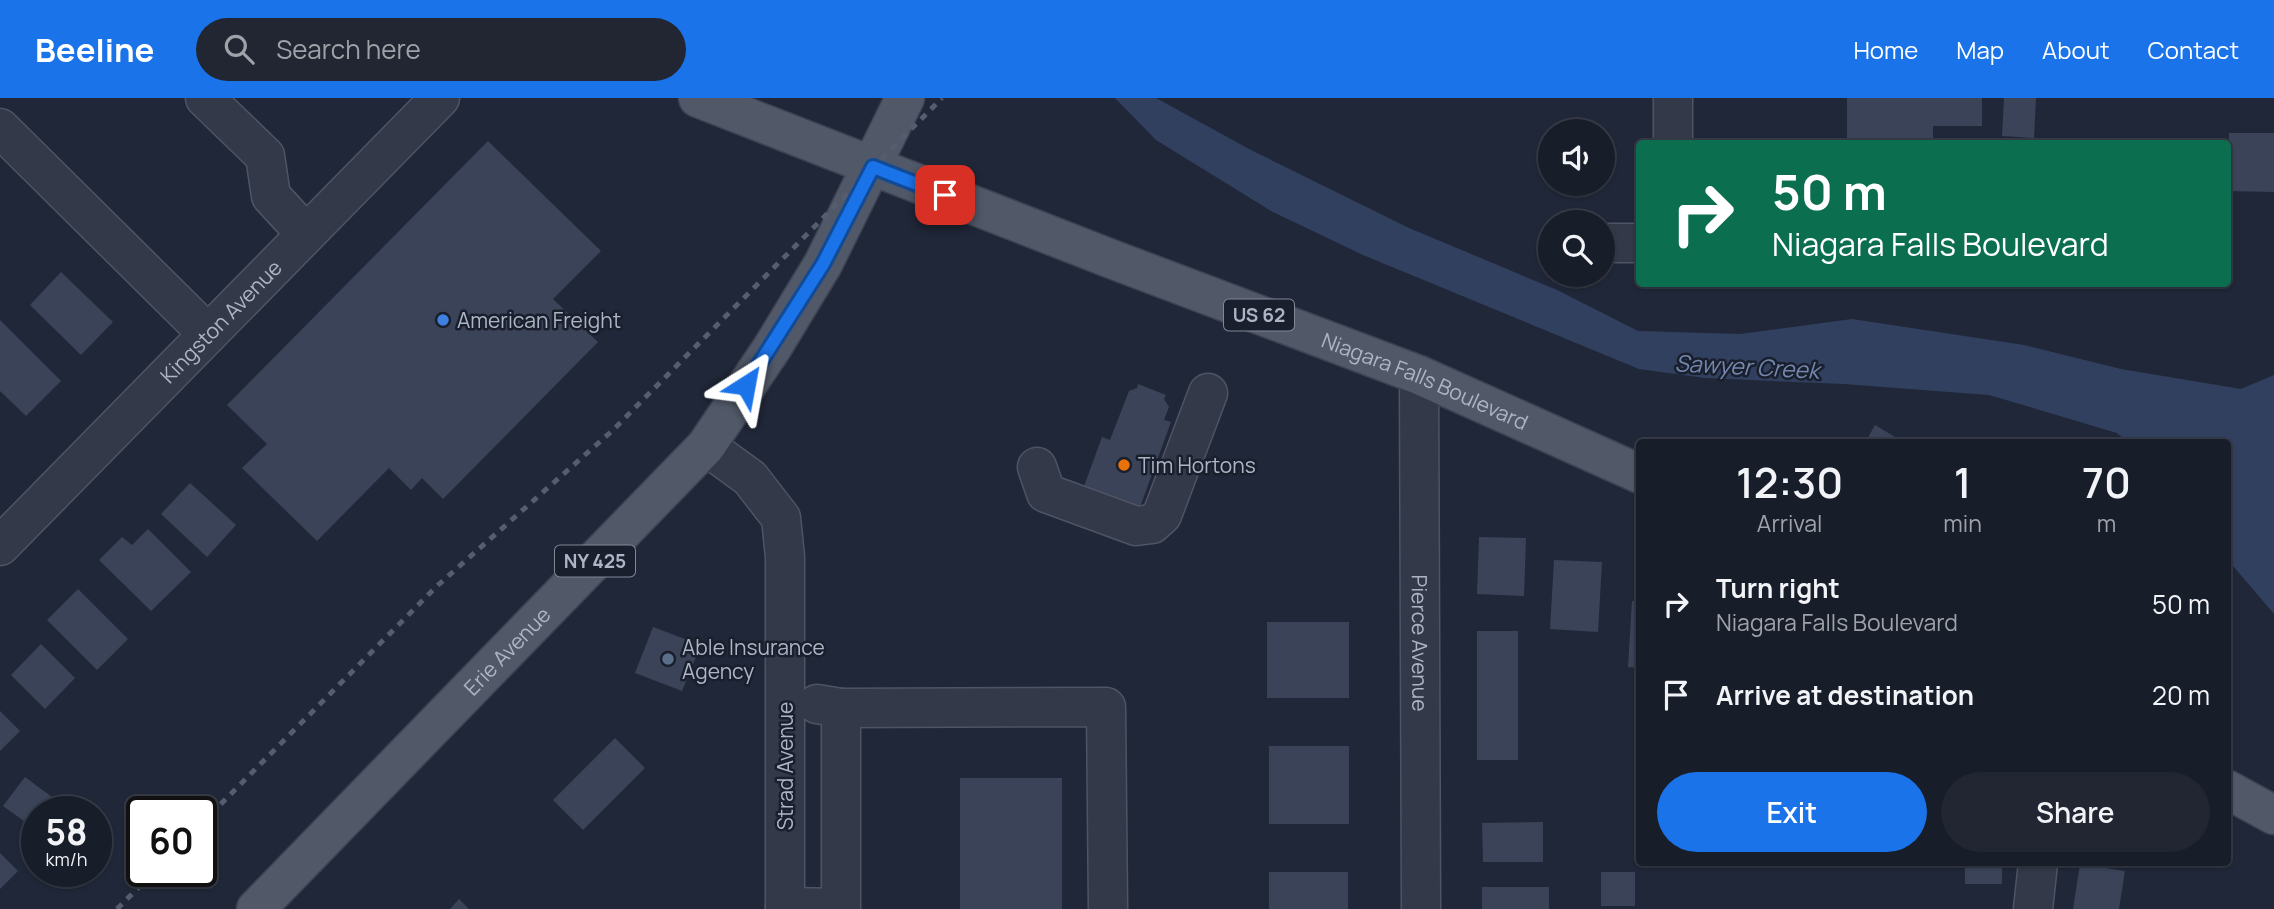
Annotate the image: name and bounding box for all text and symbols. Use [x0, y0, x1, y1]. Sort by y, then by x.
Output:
search box [196, 18, 686, 81]
text: Beeline [35, 27, 154, 72]
icon: search [220, 30, 258, 68]
text: Search here [276, 31, 421, 67]
text: Home [1853, 33, 1918, 66]
text: Map [1956, 33, 2004, 66]
text: About [2042, 33, 2110, 66]
text: Contact [2148, 33, 2239, 66]
map controls [1538, 119, 1615, 287]
button: sound [1538, 119, 1615, 196]
text: 50 m [1772, 158, 1887, 225]
pin [915, 165, 975, 225]
icon: right [1657, 168, 1748, 259]
icon: arrive [926, 176, 964, 214]
button: search [1538, 210, 1615, 287]
text: Niagara Falls Boulevard [1772, 222, 2109, 266]
street label: Kingston Avenue [154, 254, 288, 389]
road number: US 62 [1224, 300, 1294, 330]
place label: American Freight [457, 306, 621, 334]
marker: American Freight [435, 312, 451, 328]
street label: Niagara Falls Boulevard [1318, 326, 1533, 436]
water label: Sawyer Creek [1674, 346, 1824, 386]
position arrow [709, 348, 783, 422]
place label: Tim Hortons [1138, 451, 1256, 479]
text: 12:30 [1736, 453, 1843, 511]
text: 1 [1954, 453, 1971, 511]
text: 70 [2082, 453, 2131, 511]
marker: Tim Hortons [1116, 457, 1132, 473]
text: Arrival [1757, 507, 1822, 539]
text: min [1943, 507, 1982, 539]
text: m [2097, 507, 2116, 539]
road number: NY 425 [555, 545, 635, 576]
text: Turn right [1716, 570, 1840, 606]
street label: Pierce Avenue [1406, 574, 1434, 712]
icon: right [1657, 585, 1695, 623]
text: 50 m [2152, 586, 2210, 622]
street label: Erie Avenue [458, 601, 556, 701]
text: Niagara Falls Boulevard [1716, 606, 1958, 638]
place label: Able Insurance Agency [682, 633, 825, 685]
marker: Able Insurance Agency [660, 651, 676, 667]
icon: arrive [1657, 676, 1695, 714]
text: Arrive at destination [1716, 677, 1974, 713]
text: 20 m [2152, 677, 2210, 713]
street label: Strad Avenue [771, 702, 799, 830]
button: Exit [1657, 772, 1927, 852]
button: Share [1941, 772, 2210, 852]
speed limit sign: 60 [126, 796, 217, 887]
text: 58 [46, 808, 87, 856]
text: km/h [46, 847, 87, 871]

